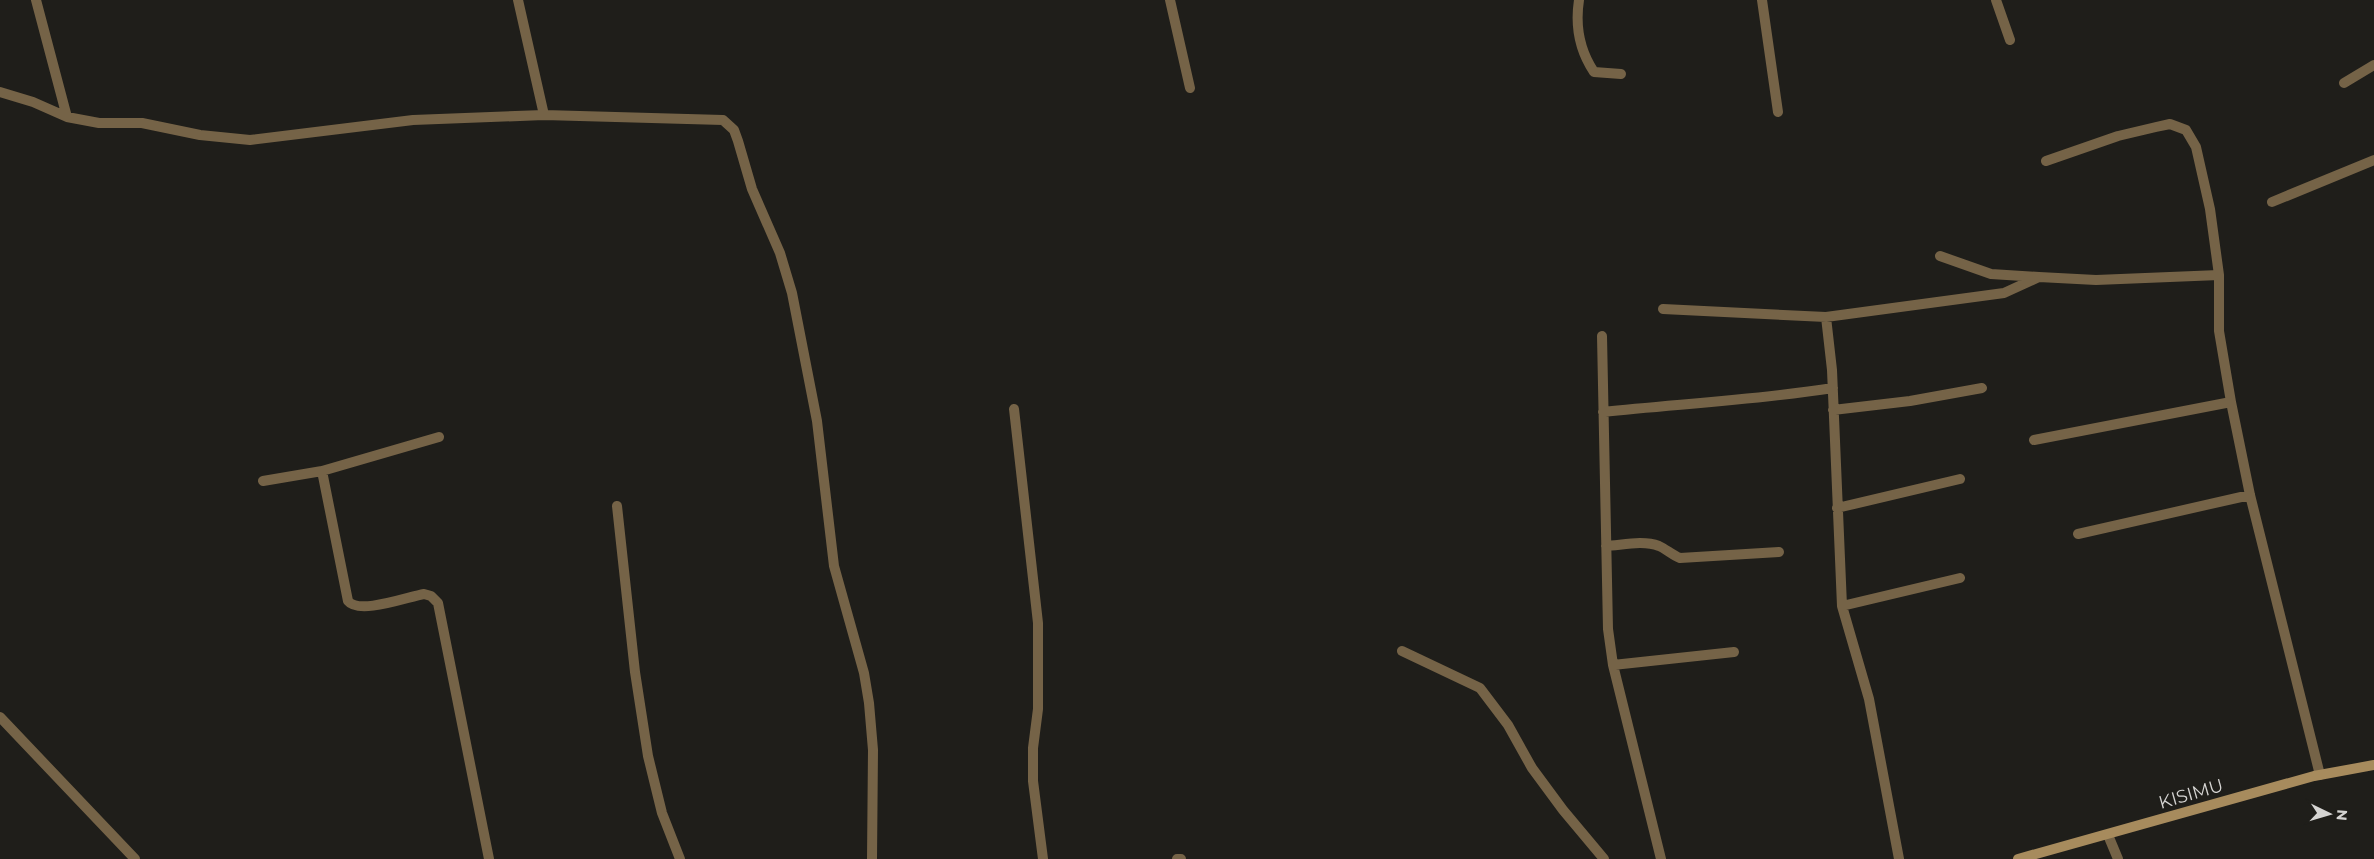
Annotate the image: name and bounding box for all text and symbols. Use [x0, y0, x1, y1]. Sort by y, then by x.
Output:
street label: KISIMU [2156, 774, 2226, 814]
north arrow [2304, 789, 2354, 839]
text: N [2332, 809, 2351, 822]

